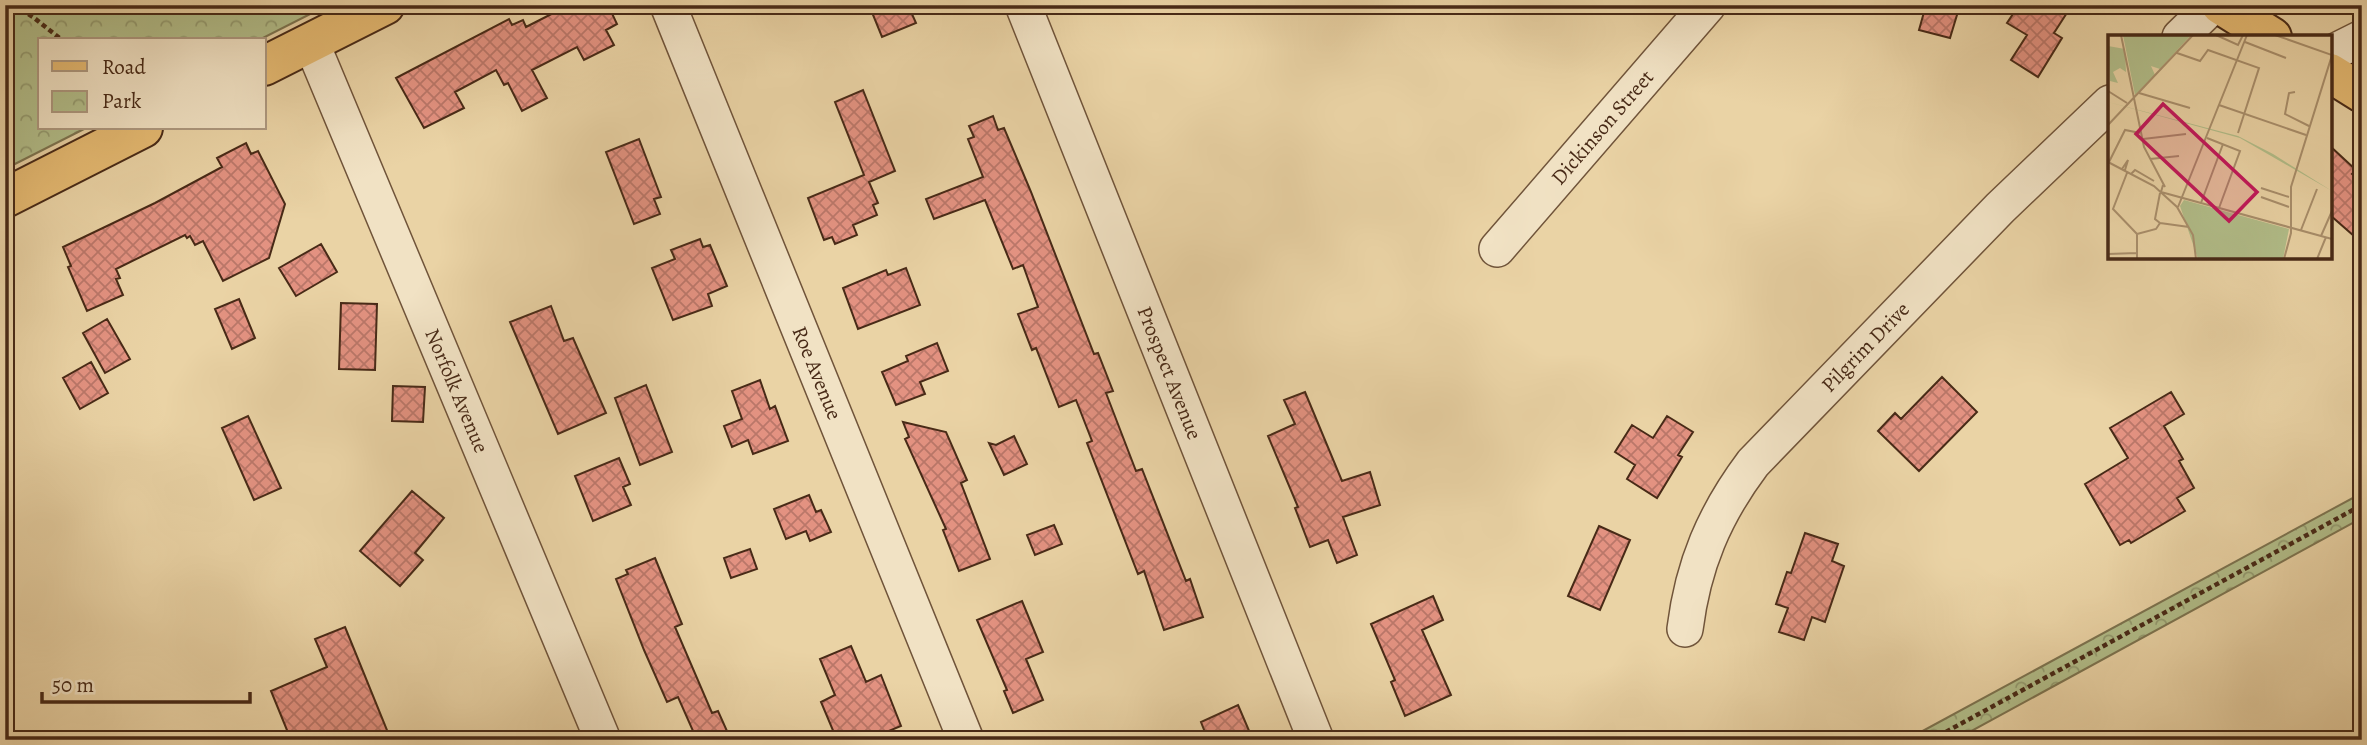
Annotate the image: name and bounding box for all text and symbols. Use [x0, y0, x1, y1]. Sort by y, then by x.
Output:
inset map [2108, 35, 2332, 259]
legend [38, 38, 266, 130]
text: Road [102, 53, 146, 81]
street label: Dickinson Street [1545, 64, 1660, 191]
text: Park [102, 87, 142, 115]
street label: Pilgrim Drive [1815, 296, 1916, 398]
street label: Prospect Avenue [1130, 302, 1209, 444]
street label: Roe Avenue [786, 322, 849, 424]
street label: Norfolk Avenue [418, 324, 495, 457]
scale bar [42, 661, 250, 705]
text: 50 m [52, 671, 94, 699]

